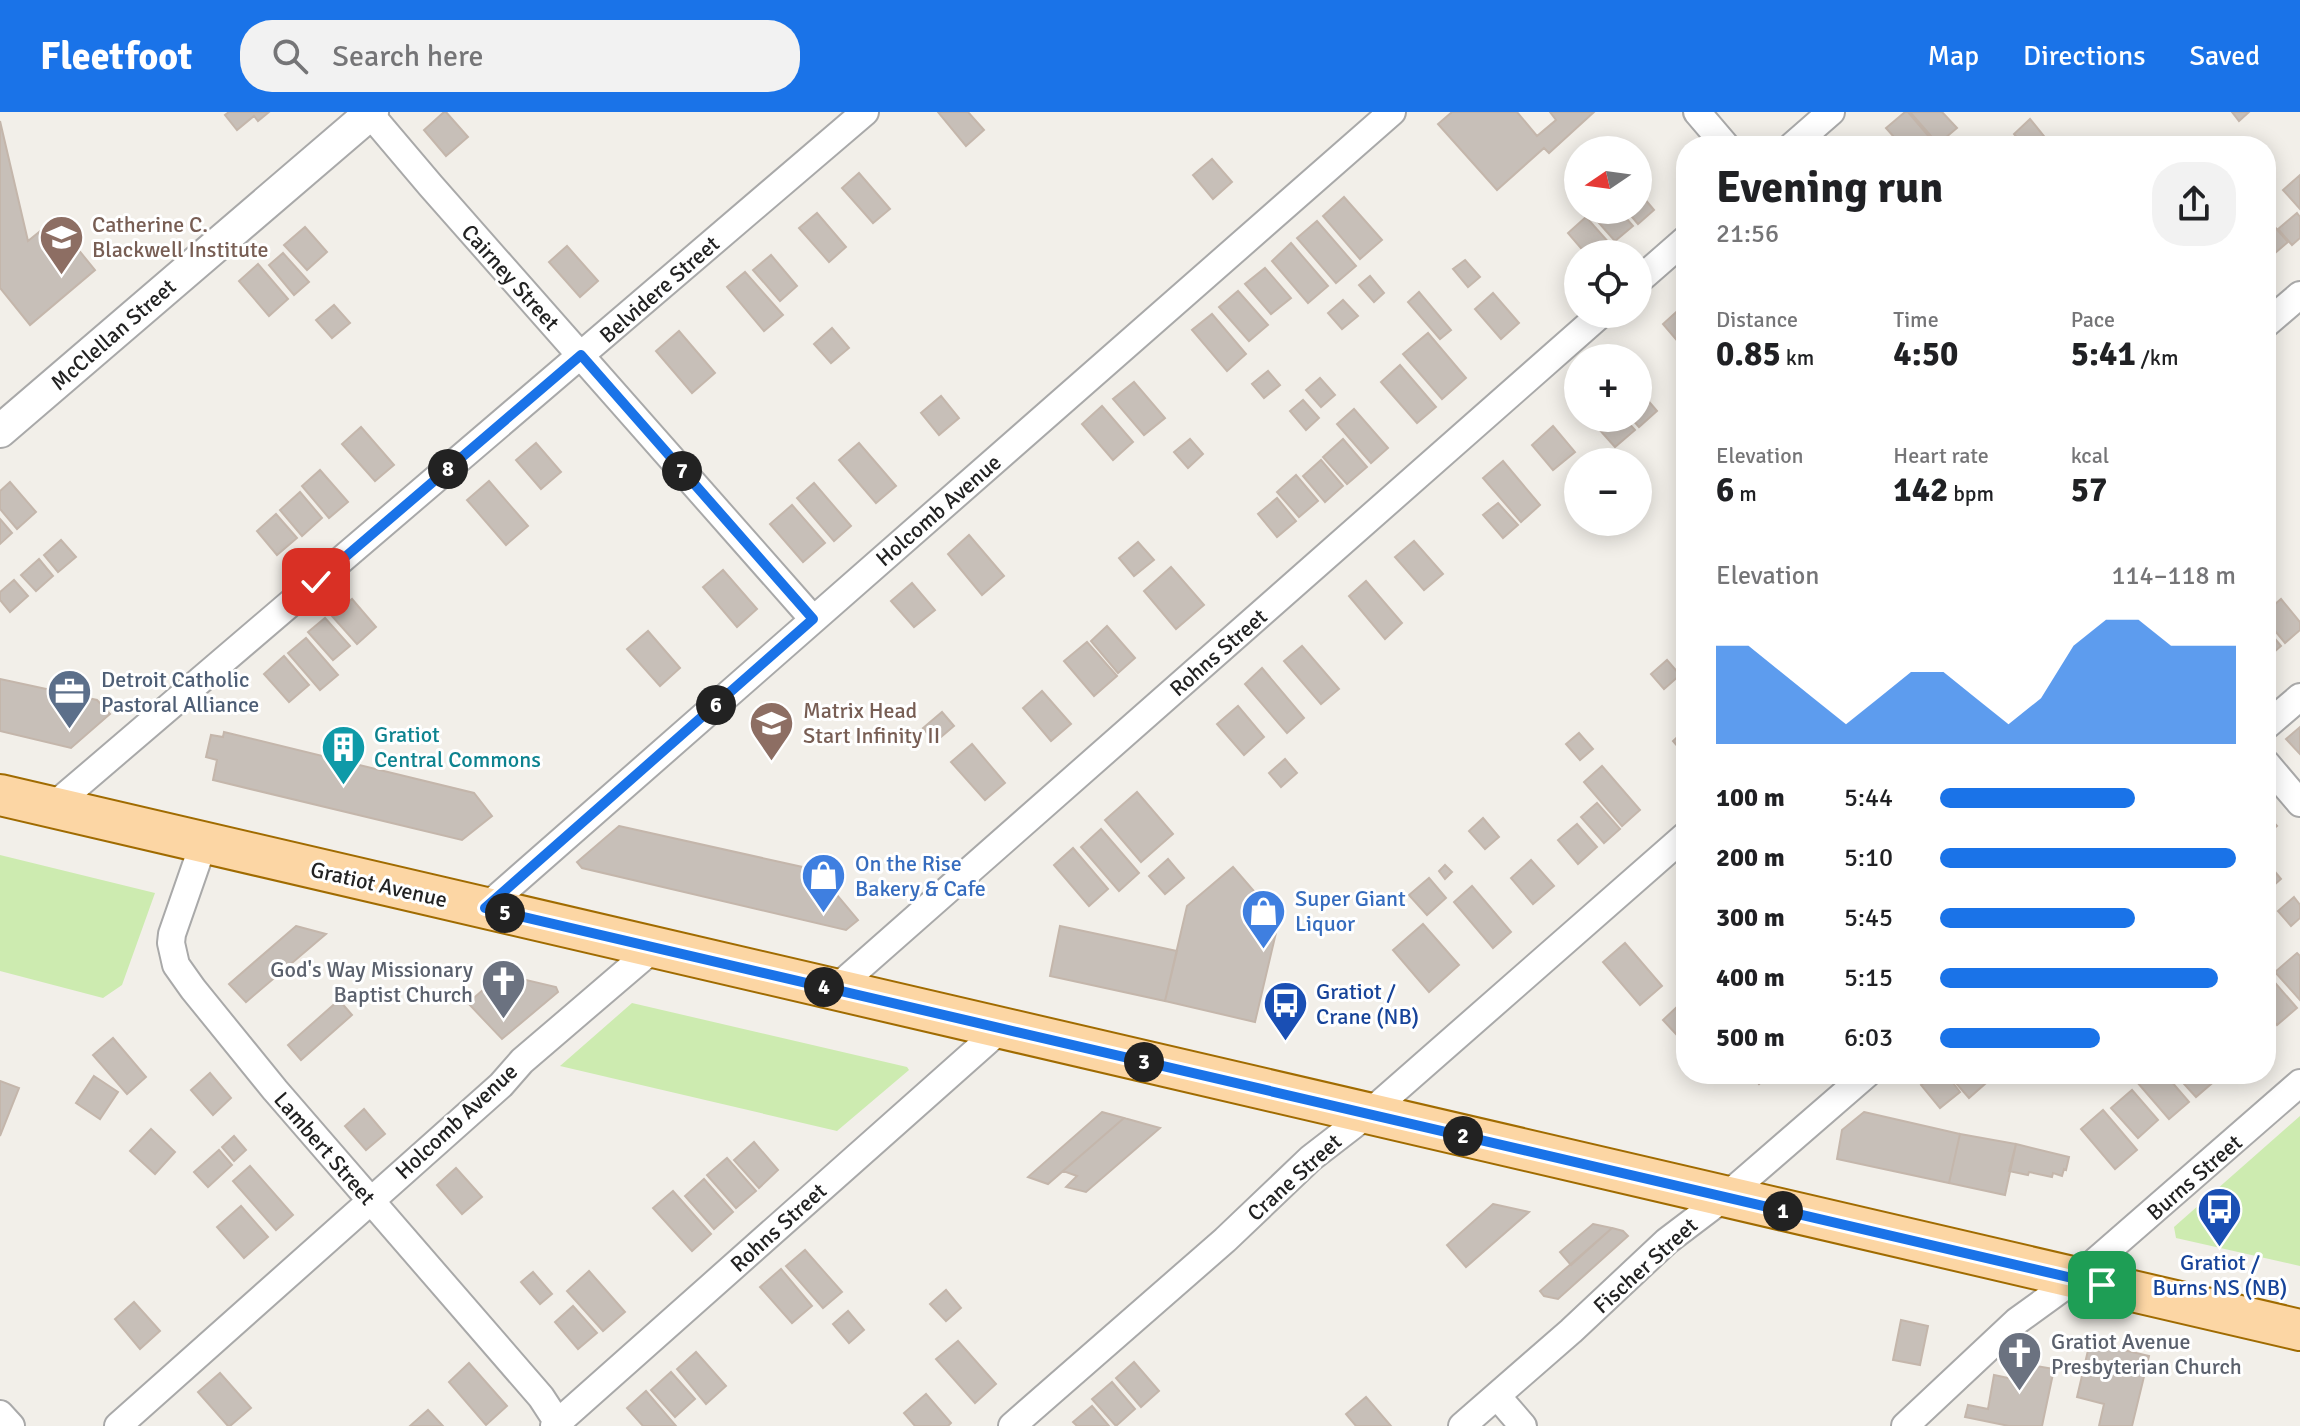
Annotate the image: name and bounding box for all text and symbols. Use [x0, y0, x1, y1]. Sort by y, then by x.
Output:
search box [240, 20, 800, 92]
text: Fleetfoot [40, 33, 192, 80]
icon: search [268, 34, 312, 78]
text: Search here [332, 38, 484, 75]
text: Map [1927, 39, 1979, 73]
text: Directions [2023, 39, 2145, 73]
text: Saved [2189, 39, 2260, 73]
north arrow [1564, 136, 1652, 224]
map controls [1564, 136, 1652, 536]
text: Evening run [1716, 161, 1943, 215]
button: share [2152, 162, 2236, 246]
place label: Catherine C. Blackwell Institute [92, 211, 268, 263]
school or university icon: Catherine C. Blackwell Institute [37, 213, 85, 276]
text: 21:56 [1716, 218, 1779, 250]
street label: Cairney Street [456, 219, 566, 336]
street label: Belvidere Street [594, 230, 725, 349]
button: locate [1564, 240, 1652, 328]
street label: McClellan Street [45, 273, 182, 396]
text: Distance [1716, 306, 1798, 333]
text: Time [1893, 306, 1939, 333]
text: Pace [2071, 306, 2115, 333]
text: 0.85 [1716, 333, 1781, 375]
text: 4:50 [1893, 333, 1958, 375]
text: 5:41 [2071, 333, 2136, 375]
button: + [1564, 344, 1652, 432]
text: km [1781, 344, 1814, 371]
text: /km [2136, 344, 2178, 371]
text: Elevation [1716, 442, 1804, 469]
text: Heart rate [1893, 442, 1989, 469]
text: kcal [2071, 442, 2109, 469]
button: − [1564, 448, 1652, 536]
pin: 8 [428, 449, 468, 489]
street label: Holcomb Avenue [870, 449, 1006, 572]
pin: 7 [662, 451, 702, 491]
text: 8 [442, 455, 454, 482]
text: 7 [676, 457, 688, 484]
text: 6 [1716, 469, 1734, 511]
text: 142 [1893, 469, 1948, 511]
text: 57 [2071, 469, 2107, 511]
text: m [1734, 480, 1757, 507]
text: bpm [1948, 480, 1994, 507]
pin [282, 548, 350, 616]
icon: check [294, 560, 338, 604]
text: Elevation [1716, 560, 1820, 592]
text: 114–118 m [2112, 560, 2236, 592]
street label: Rohns Street [1164, 603, 1273, 702]
place label: Detroit Catholic Pastoral Alliance [101, 666, 259, 718]
office icon: Detroit Catholic Pastoral Alliance [46, 668, 94, 731]
pin: 6 [696, 685, 736, 725]
text: 6 [710, 691, 722, 718]
place label: Matrix Head Start Infinity II [803, 697, 940, 749]
school or university icon: Matrix Head Start Infinity II [748, 699, 796, 762]
place label: Gratiot Central Commons [374, 721, 541, 773]
building icon: Gratiot Central Commons [319, 723, 367, 786]
text: 100 m [1716, 782, 1785, 814]
text: 5:44 [1844, 782, 1893, 814]
text: 200 m [1716, 842, 1785, 874]
text: 5:10 [1844, 842, 1893, 874]
place label: On the Rise Bakery & Cafe [855, 850, 986, 902]
shop icon: On the Rise Bakery & Cafe [800, 852, 848, 915]
street label: Gratiot Avenue [308, 856, 450, 913]
place label: Super Giant Liquor [1295, 885, 1406, 937]
shop icon: Super Giant Liquor [1240, 887, 1288, 950]
pin: 5 [485, 893, 525, 933]
text: 5 [499, 899, 511, 926]
text: 300 m [1716, 902, 1785, 934]
text: 5:45 [1844, 902, 1893, 934]
place label: God's Way Missionary Baptist Church [270, 956, 474, 1008]
church icon: God's Way Missionary Baptist Church [480, 958, 528, 1021]
text: 400 m [1716, 962, 1785, 994]
text: 5:15 [1844, 962, 1893, 994]
pin: 4 [804, 967, 844, 1007]
text: 4 [818, 973, 830, 1000]
place label: Gratiot / Crane (NB) [1316, 978, 1419, 1030]
bus stop icon: Gratiot / Crane (NB) [1261, 980, 1309, 1043]
text: 500 m [1716, 1022, 1785, 1054]
text: 6:03 [1844, 1022, 1893, 1054]
pin: 3 [1124, 1042, 1164, 1082]
text: 3 [1138, 1048, 1150, 1075]
street label: Holcomb Avenue [390, 1058, 523, 1185]
street label: Lambert Street [268, 1086, 381, 1211]
pin: 2 [1443, 1116, 1483, 1156]
text: 2 [1457, 1122, 1469, 1149]
street label: Crane Street [1242, 1128, 1347, 1227]
street label: Burns Street [2141, 1129, 2248, 1226]
street label: Rohns Street [725, 1177, 832, 1278]
bus stop icon: Gratiot / Burns NS (NB) [2196, 1185, 2244, 1248]
pin: 1 [1763, 1191, 1803, 1231]
text: 1 [1777, 1197, 1789, 1224]
street label: Fischer Street [1588, 1211, 1703, 1319]
place label: Gratiot / Burns NS (NB) [2153, 1249, 2287, 1301]
pin [2068, 1251, 2136, 1319]
icon: arrive [2080, 1263, 2124, 1307]
place label: Gratiot Avenue Presbyterian Church [2051, 1328, 2242, 1380]
church icon: Gratiot Avenue Presbyterian Church [1996, 1330, 2044, 1393]

